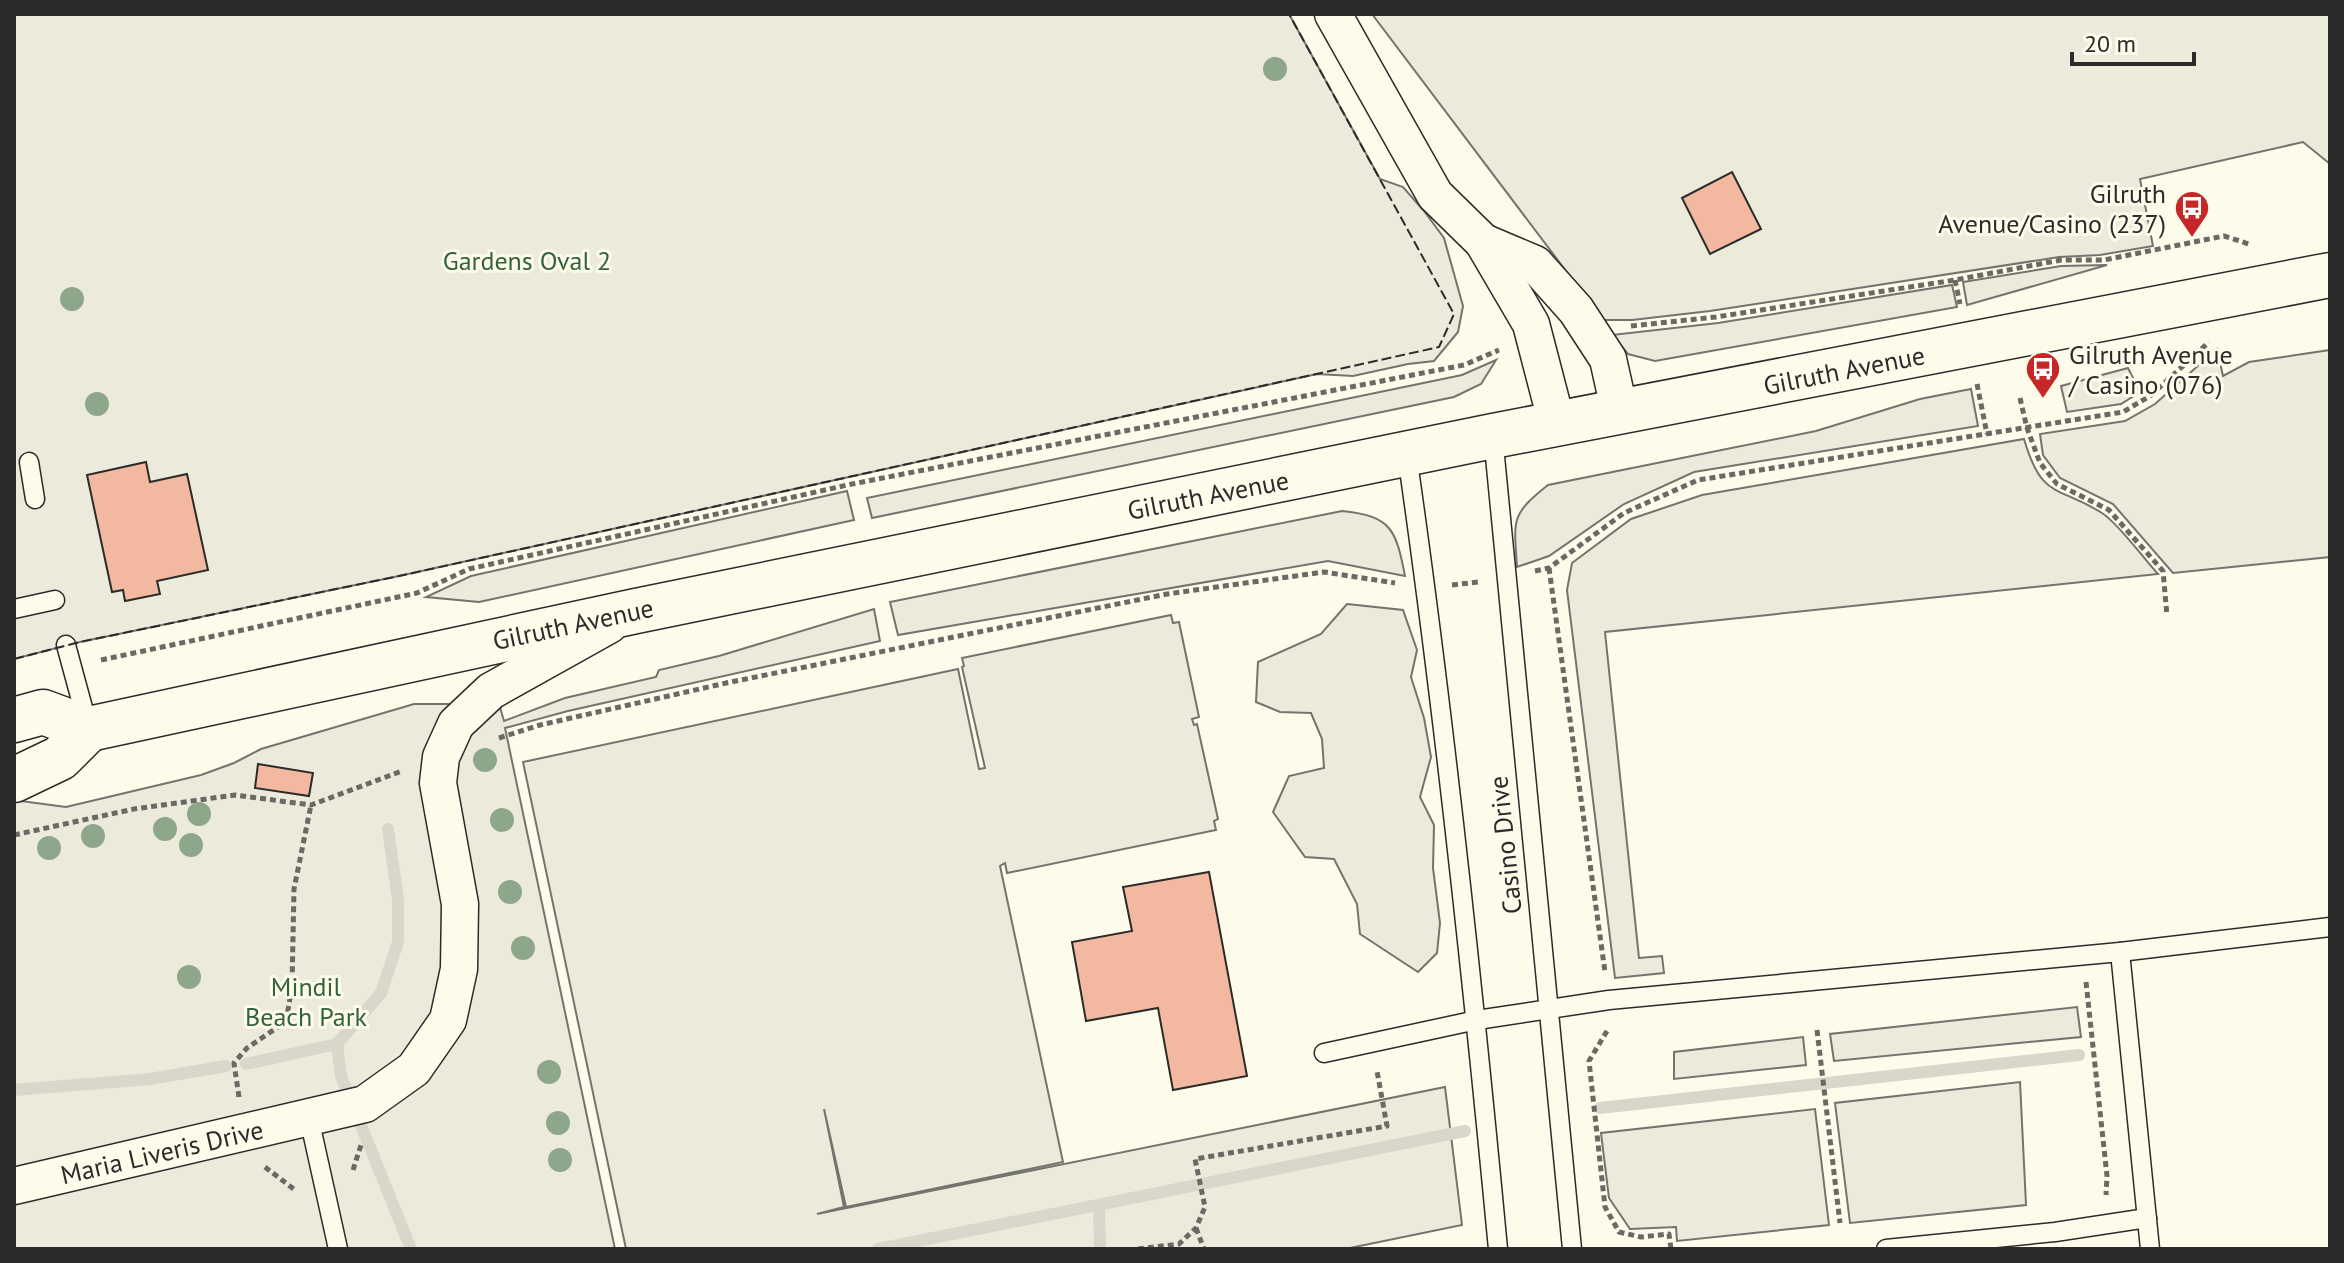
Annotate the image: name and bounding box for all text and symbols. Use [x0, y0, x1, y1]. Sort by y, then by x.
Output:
scale bar [2072, 16, 2194, 66]
text: 20 m [2084, 28, 2136, 59]
place label: Gilruth Avenue/Casino (237) [1938, 177, 2166, 240]
bus stop icon: Gilruth Avenue/Casino (237) [2173, 189, 2211, 239]
park label: Gardens Oval 2 [443, 244, 611, 277]
street label: Gilruth Avenue [1761, 338, 1927, 402]
place label: Gilruth Avenue / Casino (076) [2068, 338, 2233, 401]
bus stop icon: Gilruth Avenue / Casino (076) [2024, 350, 2062, 400]
street label: Gilruth Avenue [1125, 463, 1291, 527]
street label: Gilruth Avenue [490, 591, 656, 657]
street label: Casino Drive [1481, 774, 1529, 916]
park label: Mindil Beach Park [245, 970, 368, 1033]
street label: Maria Liveris Drive [57, 1113, 267, 1191]

